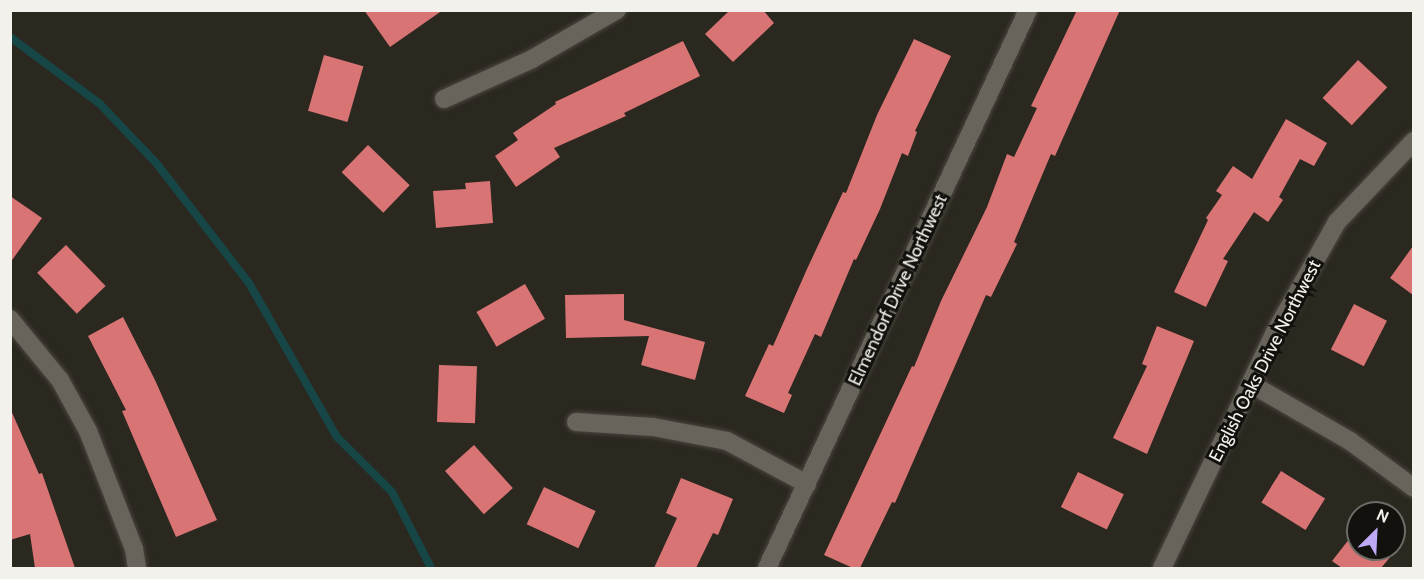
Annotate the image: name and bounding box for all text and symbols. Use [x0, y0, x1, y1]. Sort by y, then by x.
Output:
street label: Elmendorf Drive Northwest [844, 191, 952, 389]
street label: English Oaks Drive Northwest [1205, 256, 1325, 466]
north arrow [1346, 501, 1406, 561]
text: N [1374, 505, 1392, 527]

